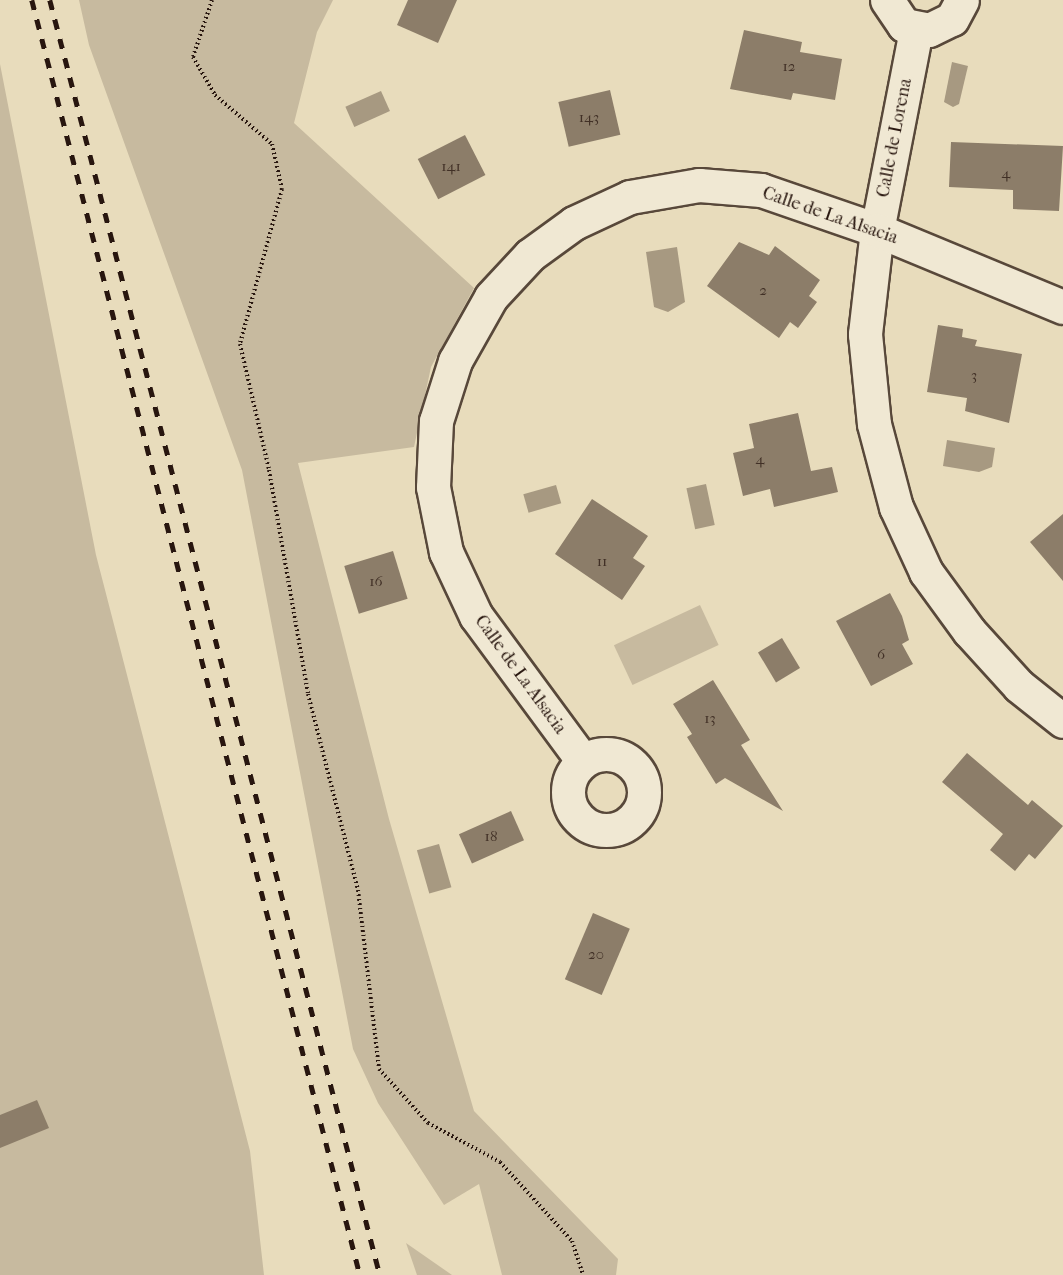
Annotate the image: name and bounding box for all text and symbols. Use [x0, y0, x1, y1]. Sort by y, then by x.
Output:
house number: 12 [782, 58, 796, 76]
street label: Calle de Lorena [873, 77, 917, 199]
house number: 143 [579, 109, 599, 127]
house number: 141 [441, 158, 461, 176]
house number: 4 [1002, 165, 1010, 183]
street label: Calle de La Alsacia [759, 183, 901, 249]
house number: 2 [759, 282, 767, 300]
house number: 3 [971, 367, 977, 385]
house number: 4 [756, 451, 764, 469]
house number: 11 [597, 553, 607, 571]
house number: 16 [369, 573, 383, 591]
street label: Calle de La Alsacia [470, 611, 570, 739]
house number: 6 [877, 646, 885, 664]
house number: 13 [704, 710, 716, 728]
house number: 18 [485, 828, 497, 846]
house number: 20 [588, 946, 604, 964]

